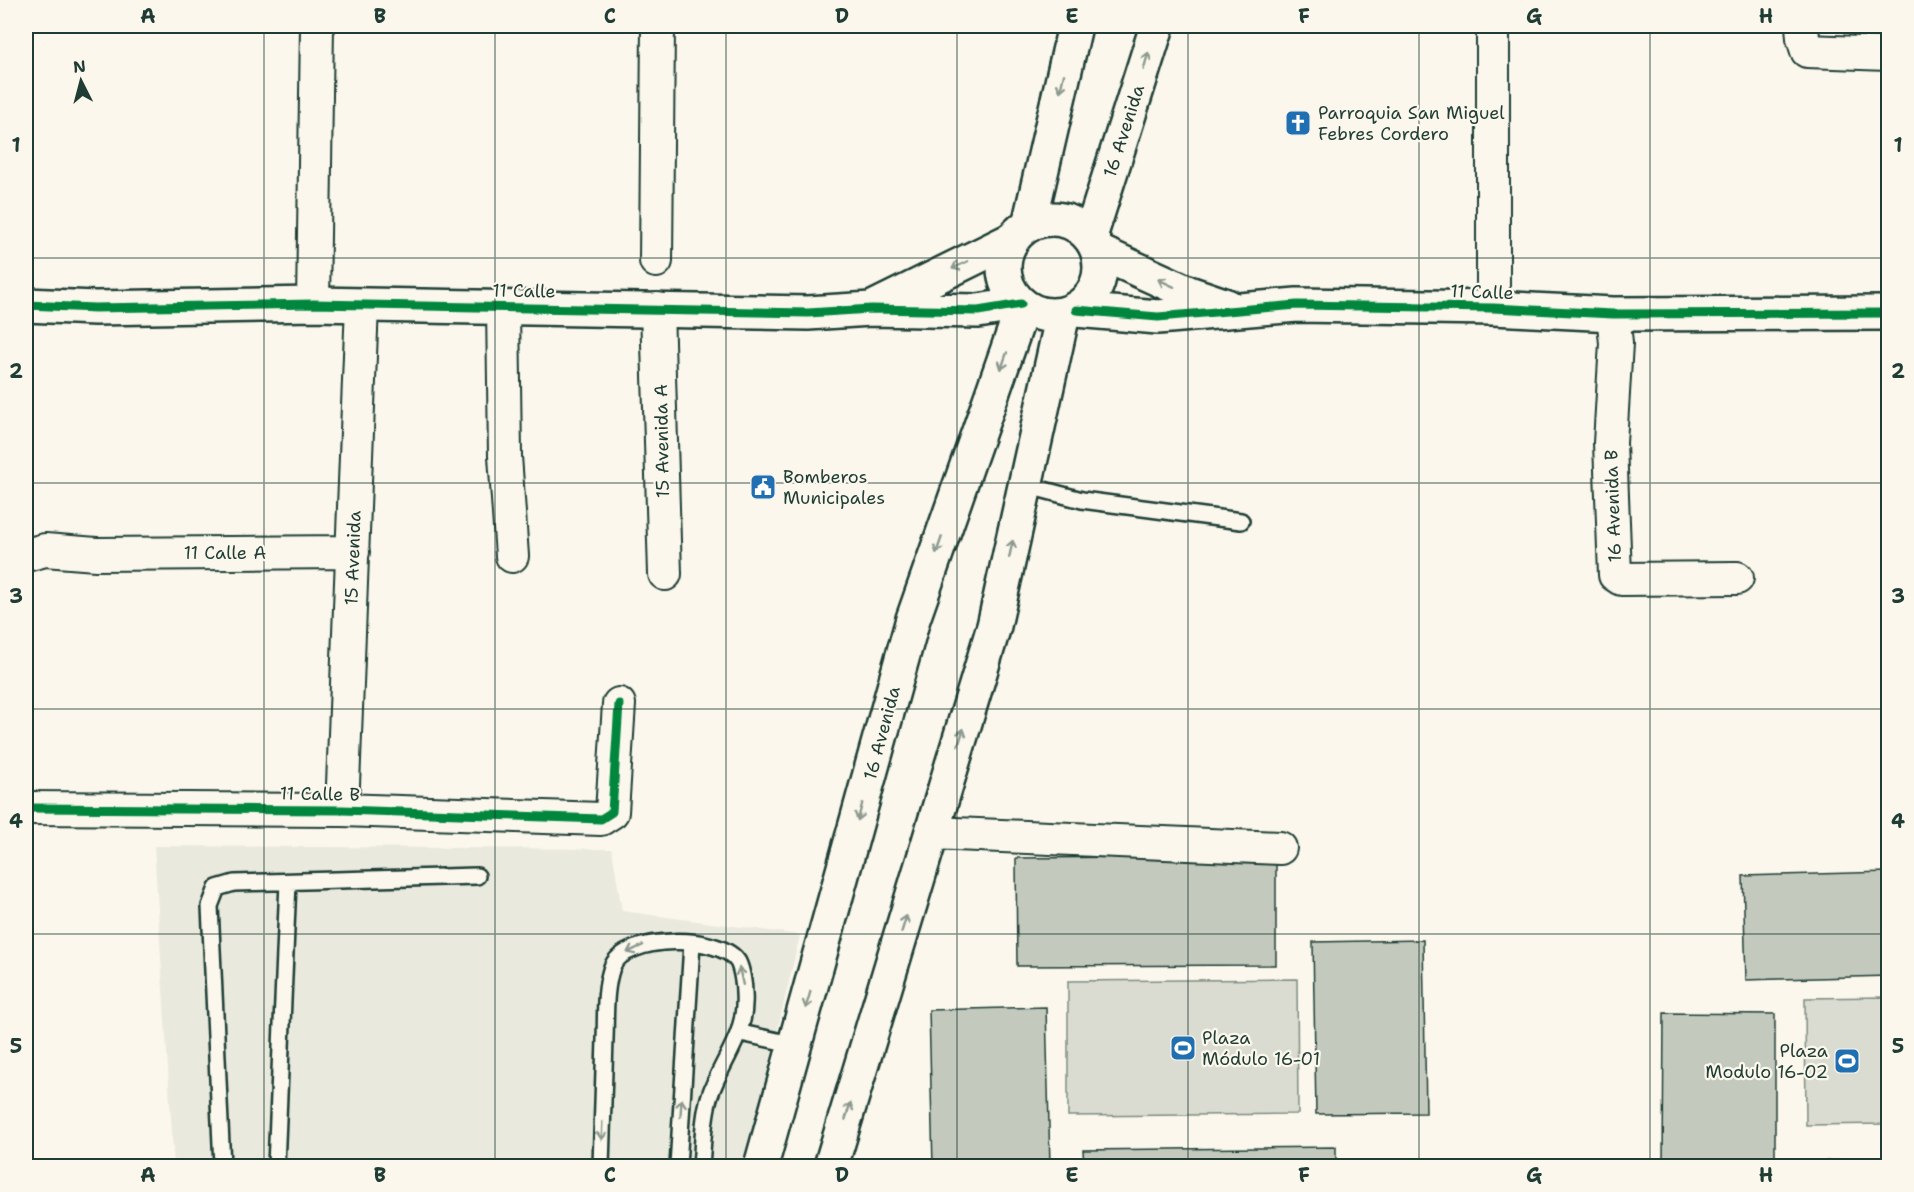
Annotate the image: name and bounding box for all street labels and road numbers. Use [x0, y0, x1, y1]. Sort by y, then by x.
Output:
street label: 16 Avenida [1098, 82, 1150, 180]
street label: 11 Calle [492, 278, 556, 304]
street label: 11 Calle [1450, 279, 1514, 305]
street label: 15 Avenida A [649, 384, 675, 498]
street label: 16 Avenida B [1599, 449, 1627, 563]
street label: 15 Avenida [339, 510, 367, 606]
street label: 11 Calle A [184, 541, 266, 565]
street label: 16 Avenida [858, 683, 906, 783]
street label: 11 Calle B [280, 781, 360, 807]

